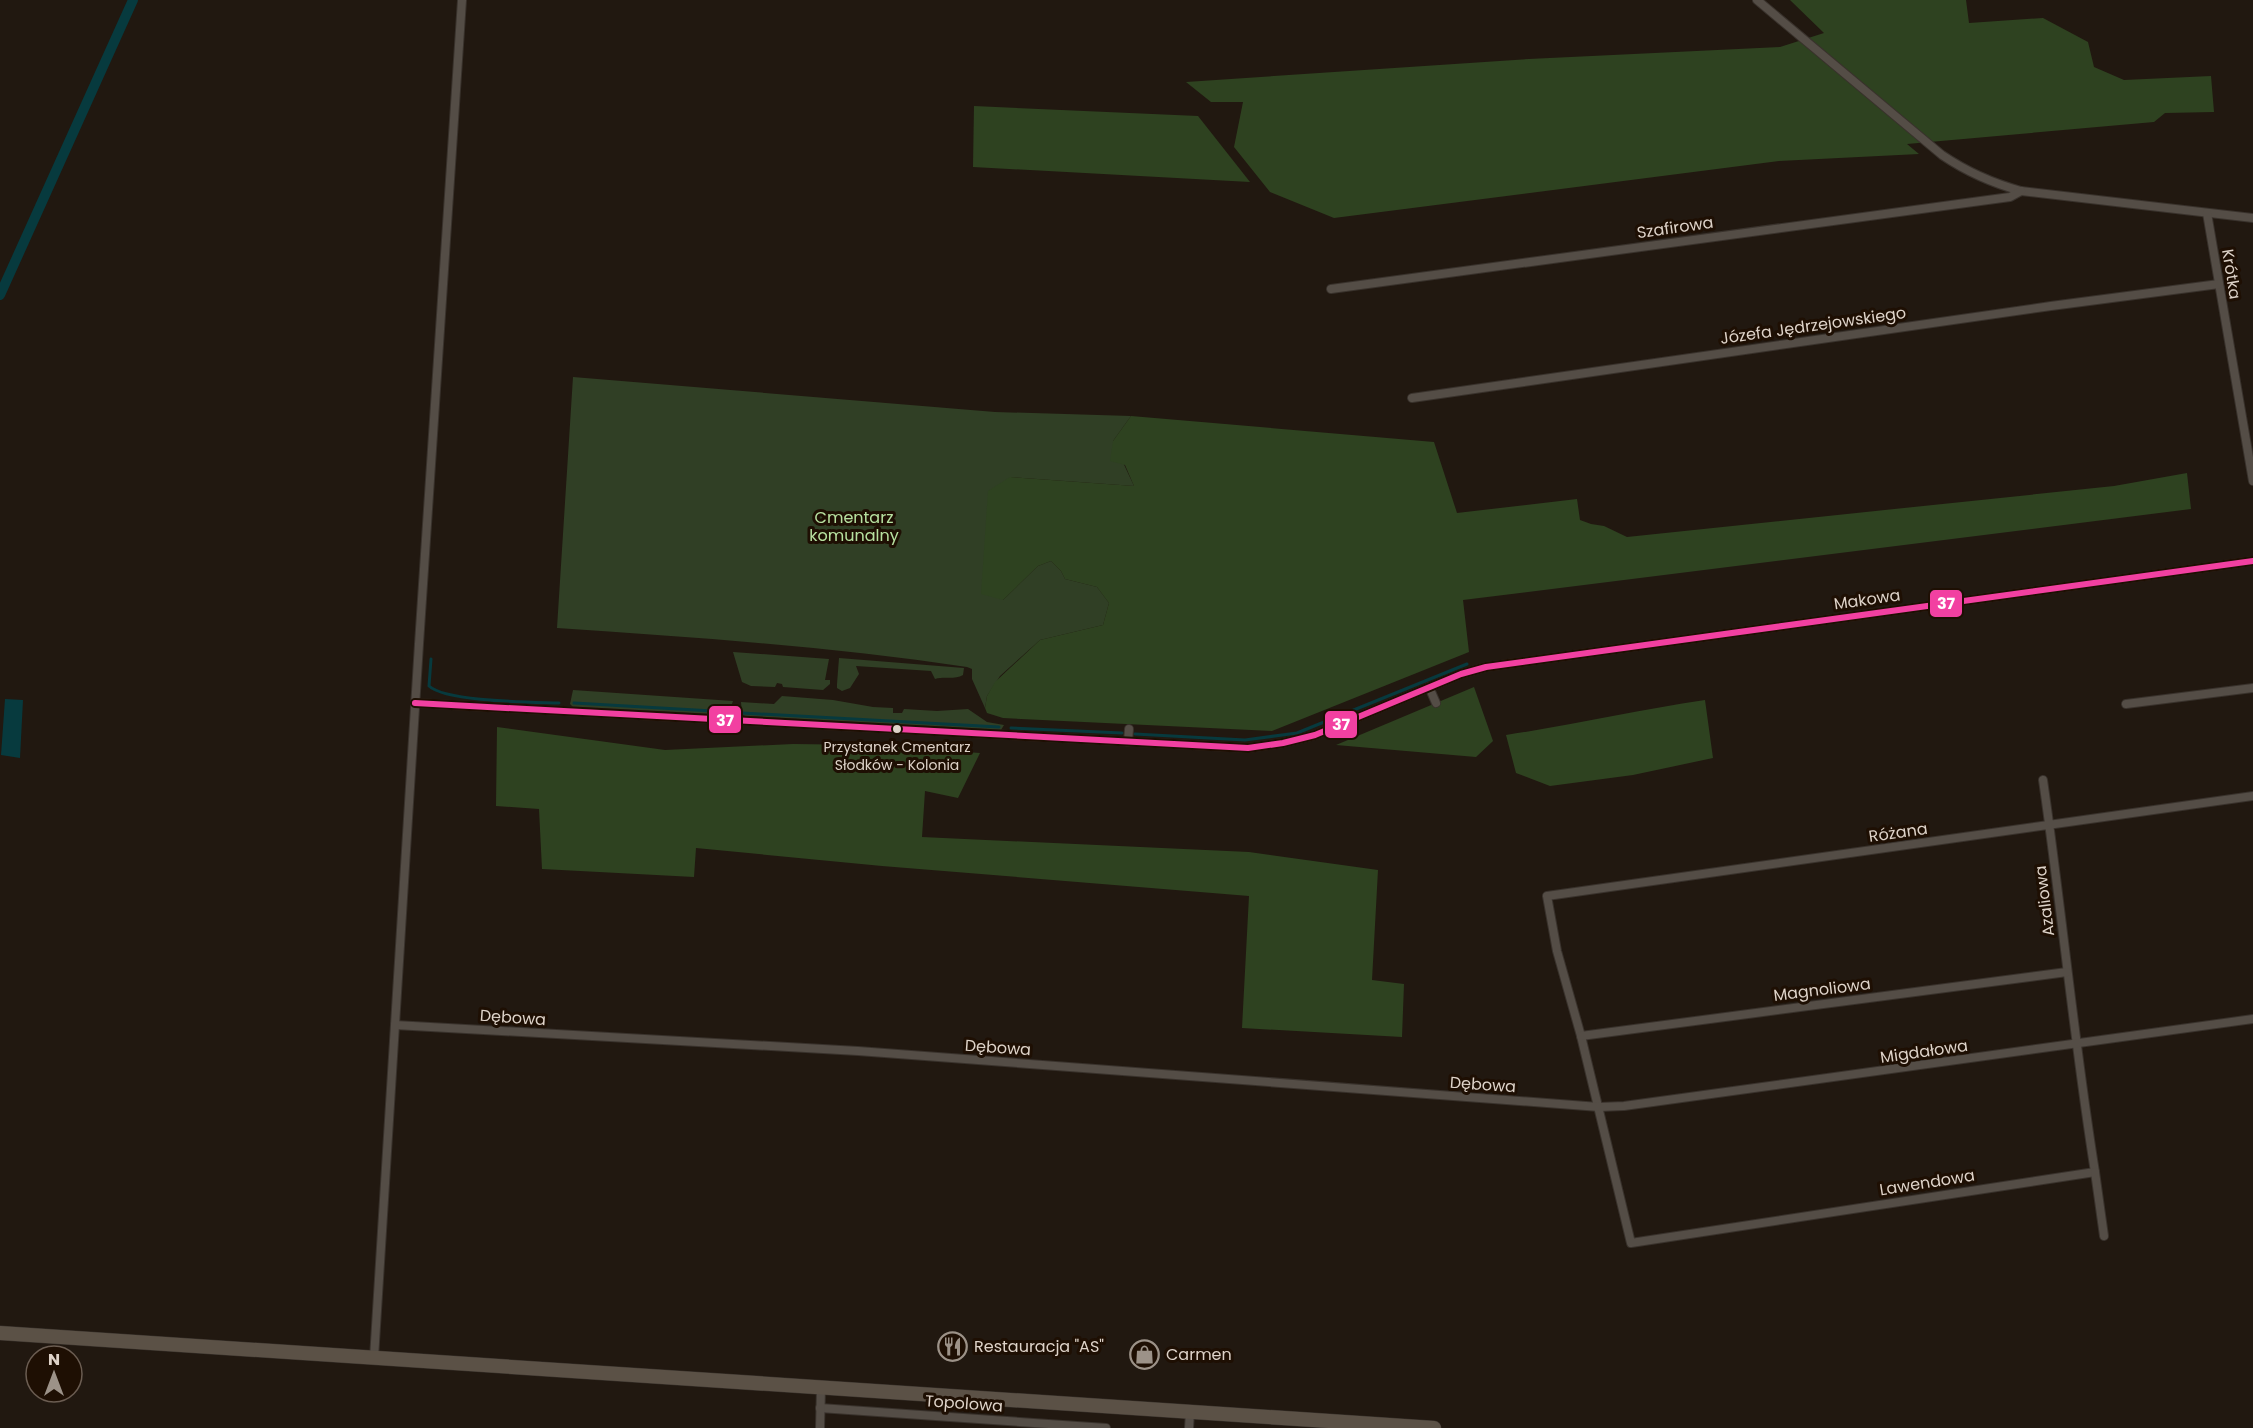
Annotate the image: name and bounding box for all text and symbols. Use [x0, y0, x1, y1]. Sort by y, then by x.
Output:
street label: Szafirowa [1635, 211, 1715, 244]
street label: Krótka [2216, 247, 2247, 301]
street label: Józefa Jędrzejowskiego [1719, 301, 1908, 350]
park label: Cmentarz komunalny [809, 506, 899, 547]
street label: Makowa [1832, 583, 1902, 616]
line badge: 37 [1929, 589, 1963, 618]
text: 37 [1937, 592, 1956, 615]
line badge: 37 [708, 705, 742, 734]
text: 37 [716, 709, 735, 732]
line badge: 37 [1324, 710, 1358, 739]
text: 37 [1332, 713, 1351, 736]
marker: Przystanek Cmentarz Słodków - Kolonia [891, 723, 903, 735]
place label: Przystanek Cmentarz Słodków - Kolonia [823, 737, 971, 775]
street label: Różana [1867, 817, 1929, 848]
street label: Azaliowa [2029, 864, 2060, 938]
street label: Magnoliowa [1772, 972, 1872, 1007]
street label: Dębowa [479, 1004, 547, 1031]
street label: Dębowa [964, 1034, 1032, 1061]
street label: Migdałowa [1879, 1034, 1969, 1069]
street label: Dębowa [1449, 1071, 1517, 1098]
street label: Lawendowa [1878, 1164, 1976, 1201]
restaurant icon: Restauracja "AS" [937, 1330, 969, 1362]
place label: Restauracja "AS" [974, 1335, 1104, 1358]
shop icon: Carmen [1129, 1338, 1161, 1370]
place label: Carmen [1166, 1343, 1232, 1366]
north arrow [24, 1344, 84, 1404]
text: N [48, 1348, 60, 1371]
street label: Topolowa [924, 1389, 1004, 1418]

